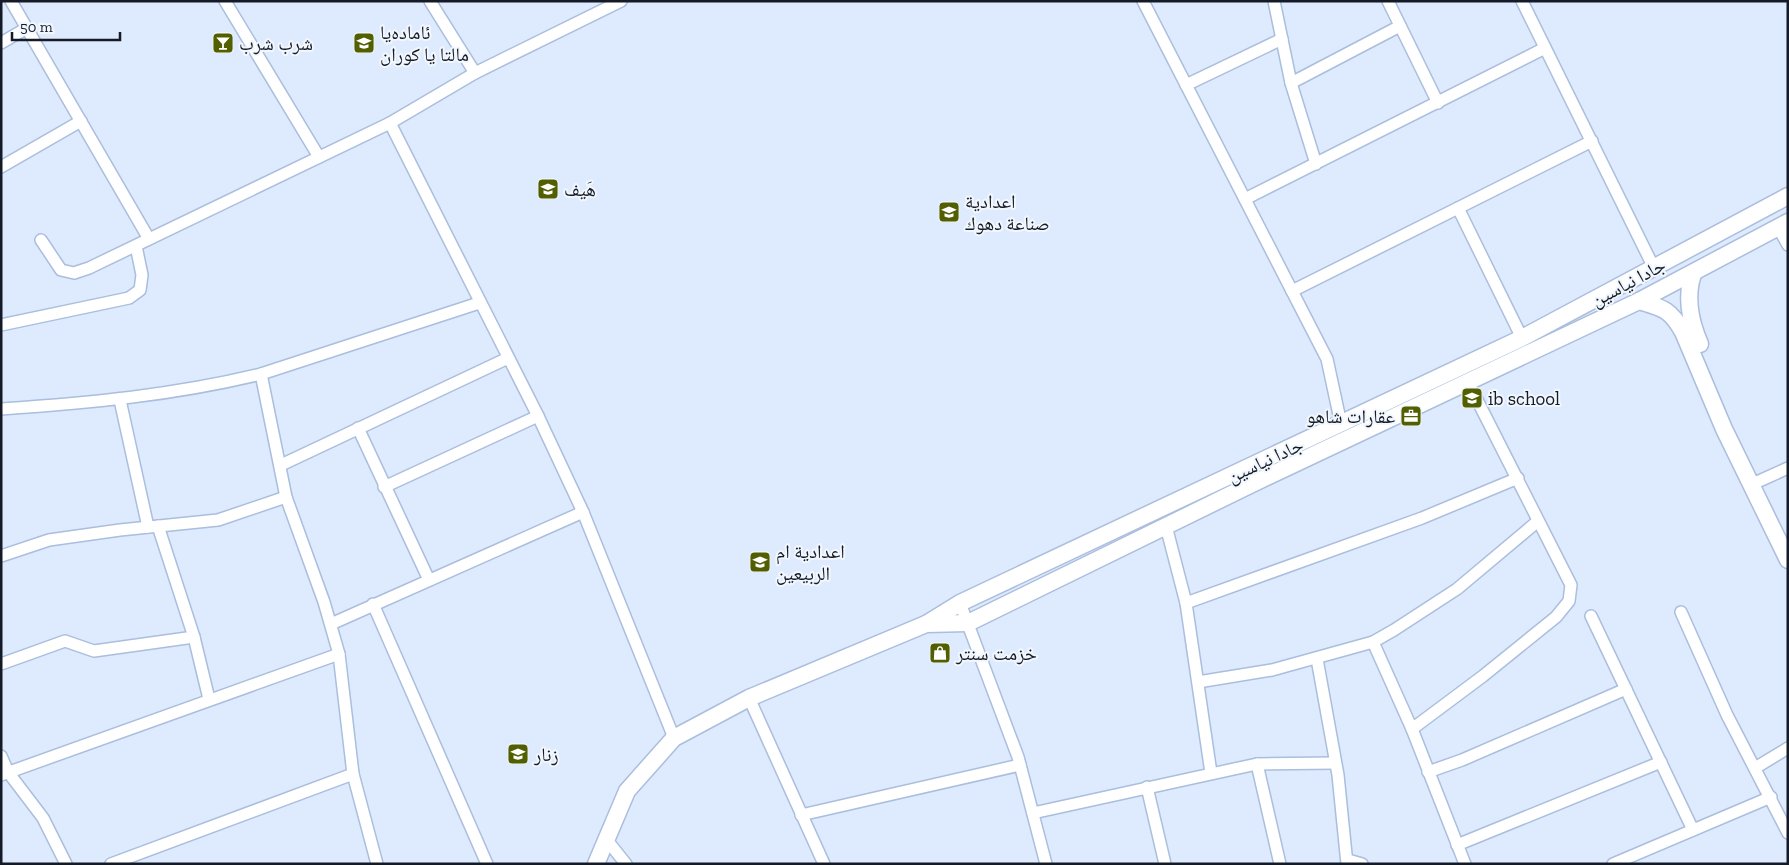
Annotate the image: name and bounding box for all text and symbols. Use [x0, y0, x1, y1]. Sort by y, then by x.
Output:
scale bar [12, 10, 120, 42]
text: 50 m [20, 18, 53, 36]
place label: ئامادەيا مالتا يا كوران [380, 21, 469, 66]
bar icon: شرب شرب [211, 31, 235, 55]
school or university icon: ئامادەيا مالتا يا كوران [352, 31, 376, 55]
place label: شرب شرب [239, 32, 313, 55]
school or university icon: هَيف [536, 177, 560, 201]
place label: هَيف [564, 178, 596, 201]
place label: اعدادية صناعة دهوك [965, 190, 1050, 235]
school or university icon: اعدادية صناعة دهوك [937, 200, 961, 224]
street label: جادا نیاسین [1587, 253, 1669, 312]
school or university icon: ib school [1460, 386, 1484, 410]
place label: ib school [1488, 387, 1560, 410]
office icon: عقارات شاهو [1399, 404, 1423, 428]
place label: عقارات شاهو [1307, 405, 1395, 428]
street label: جادا نیاسین [1224, 433, 1307, 488]
place label: اعدادية ام الربيعين [776, 540, 845, 585]
school or university icon: اعدادية ام الربيعين [748, 550, 772, 574]
shop icon: خزمت سنتر [928, 641, 952, 665]
place label: خزمت سنتر [955, 642, 1037, 665]
school or university icon: زنار [506, 742, 530, 766]
place label: زنار [533, 743, 559, 766]

